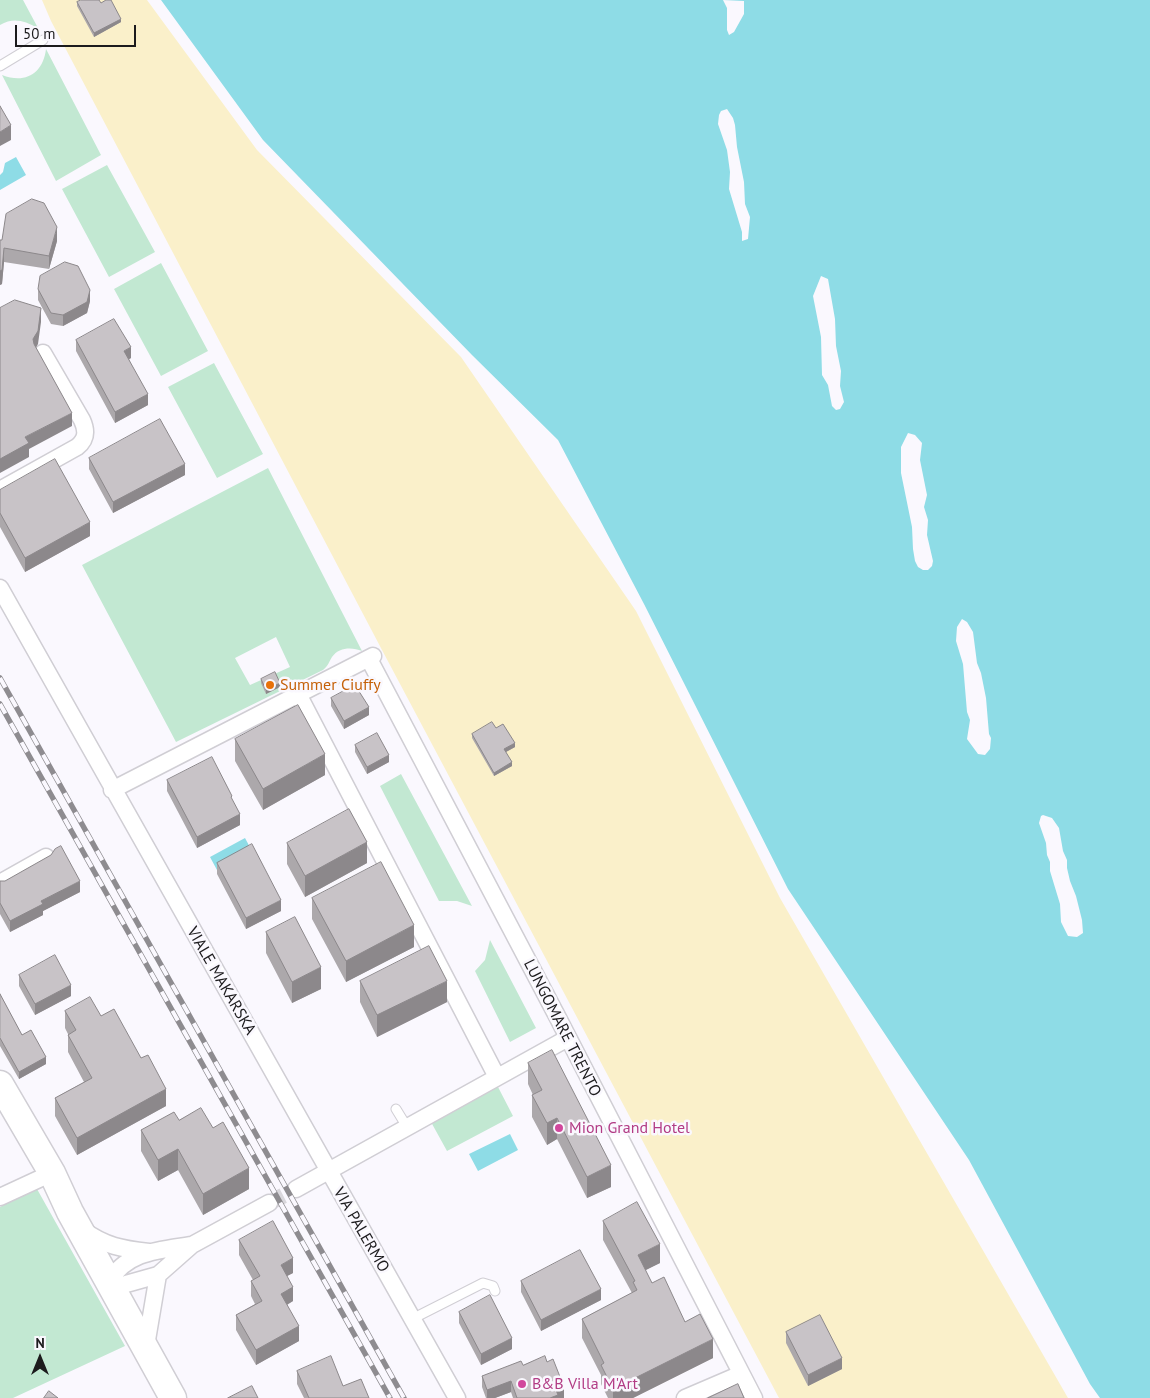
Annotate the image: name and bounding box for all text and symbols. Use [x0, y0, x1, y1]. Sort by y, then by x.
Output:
scale bar [18, 15, 139, 47]
text: 50 m [23, 24, 56, 43]
place label: Summer Ciuffy [280, 675, 381, 695]
marker: Summer Ciuffy [264, 679, 276, 691]
street label: VIALE MAKARSKA [182, 924, 260, 1038]
street label: LUNGOMARE TRENTO [519, 956, 605, 1100]
place label: Mion Grand Hotel [569, 1118, 690, 1138]
marker: Mion Grand Hotel [553, 1122, 565, 1134]
street label: VIA PALERMO [329, 1184, 393, 1276]
north arrow [15, 1333, 65, 1383]
text: N [35, 1334, 45, 1352]
place label: B&B Villa M'Art [532, 1374, 638, 1394]
marker: B&B Villa M'Art [516, 1378, 528, 1390]

